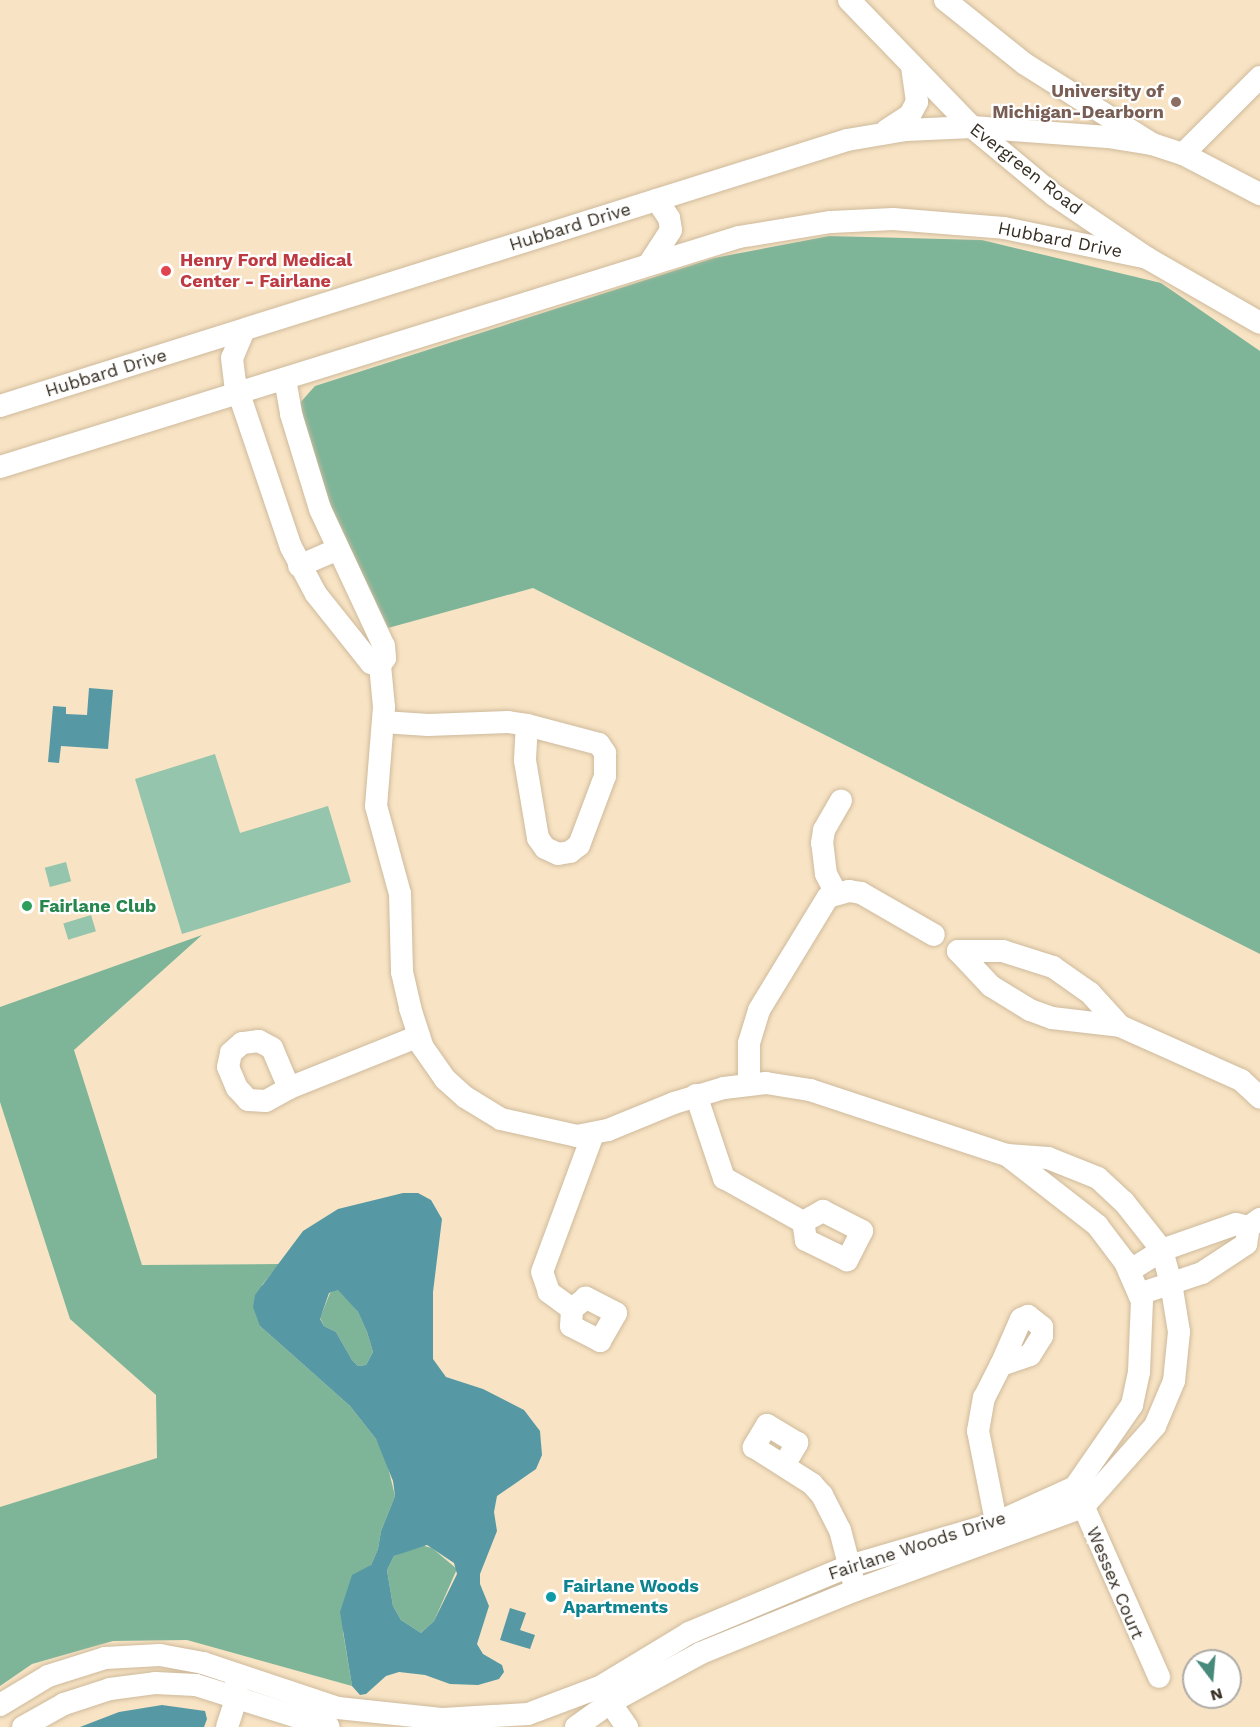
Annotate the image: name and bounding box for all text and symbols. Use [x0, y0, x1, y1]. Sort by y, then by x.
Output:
place label: University of Michigan-Dearborn [992, 81, 1164, 124]
marker: University of Michigan-Dearborn [1169, 95, 1183, 109]
street label: Evergreen Road [966, 119, 1086, 219]
street label: Hubbard Drive [507, 198, 633, 256]
street label: Hubbard Drive [996, 217, 1124, 263]
place label: Henry Ford Medical Center - Fairlane [180, 250, 353, 292]
marker: Henry Ford Medical Center - Fairlane [157, 262, 175, 280]
street label: Hubbard Drive [43, 344, 169, 402]
place label: Fairlane Club [39, 895, 156, 917]
marker: Fairlane Club [20, 899, 34, 913]
street label: Fairlane Woods Drive [825, 1507, 1009, 1585]
street label: Wessex Court [1082, 1523, 1148, 1643]
place label: Fairlane Woods Apartments [563, 1576, 699, 1618]
marker: Fairlane Woods Apartments [544, 1590, 558, 1604]
north arrow [1182, 1649, 1242, 1709]
text: N [1208, 1684, 1225, 1706]

